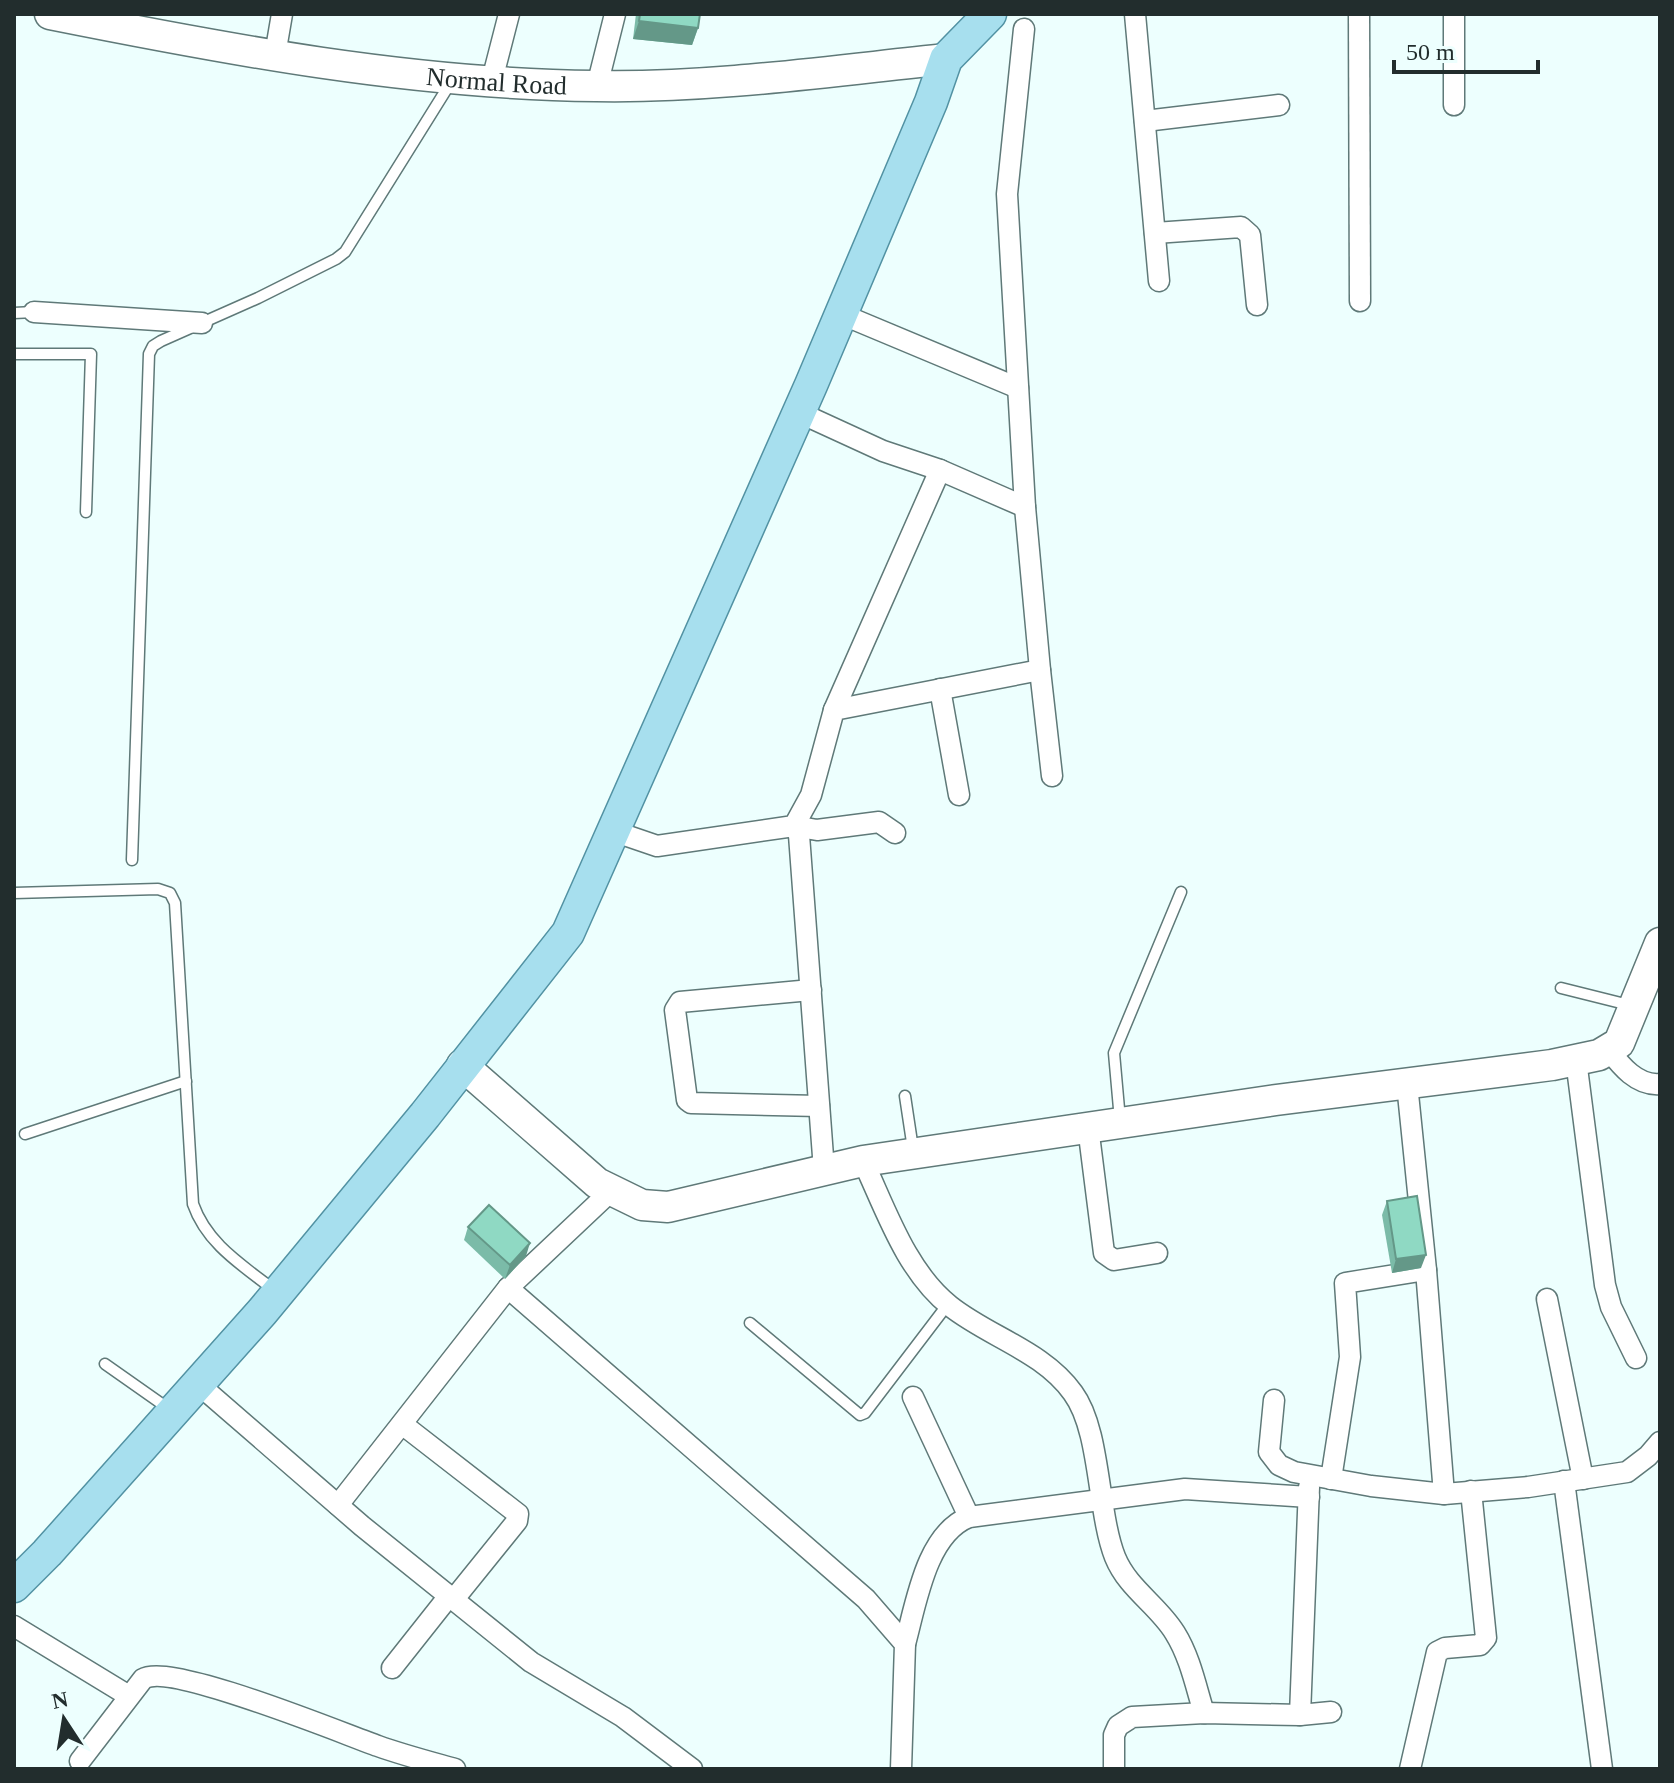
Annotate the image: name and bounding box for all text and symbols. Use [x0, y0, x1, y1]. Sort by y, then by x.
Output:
scale bar [1394, 24, 1538, 74]
text: 50 m [1406, 39, 1455, 65]
street label: Normal Road [425, 61, 567, 100]
north arrow [24, 1679, 104, 1759]
text: N [50, 1686, 70, 1714]

